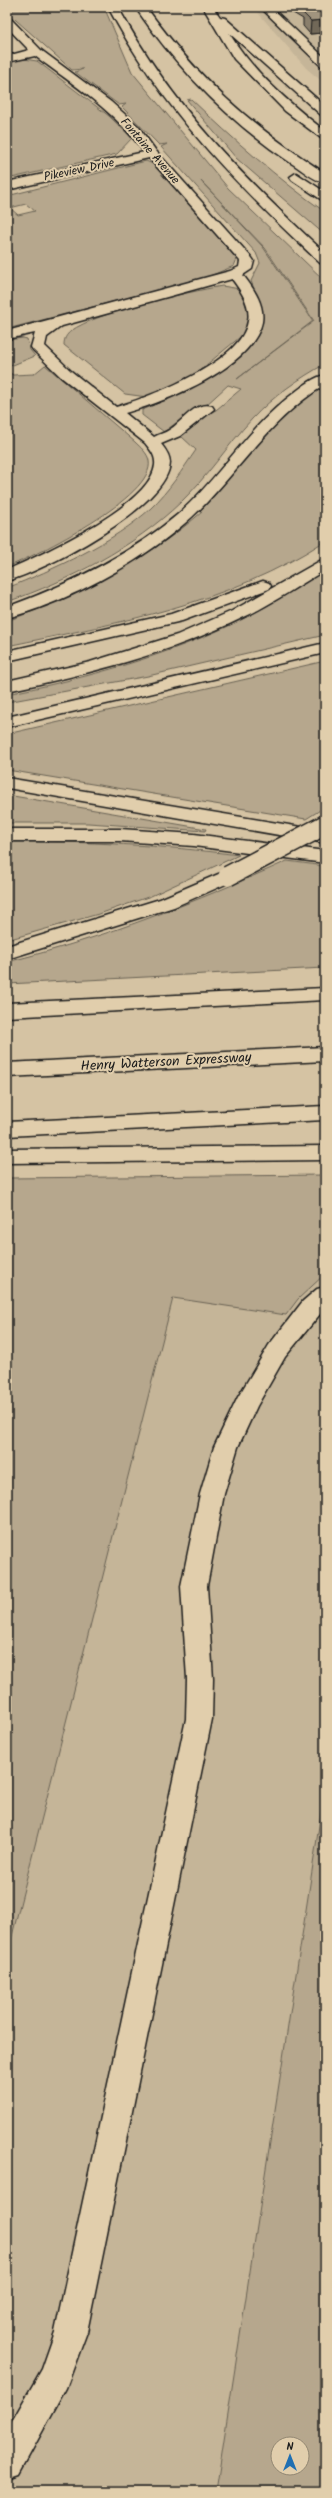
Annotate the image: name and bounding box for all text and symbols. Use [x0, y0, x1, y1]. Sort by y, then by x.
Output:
street label: Fontaine Avenue [116, 113, 185, 189]
street label: Pikeview Drive [42, 153, 117, 187]
street label: Henry Watterson Expressway [80, 1047, 252, 1077]
north arrow [270, 2436, 310, 2476]
text: N [287, 2438, 294, 2456]

